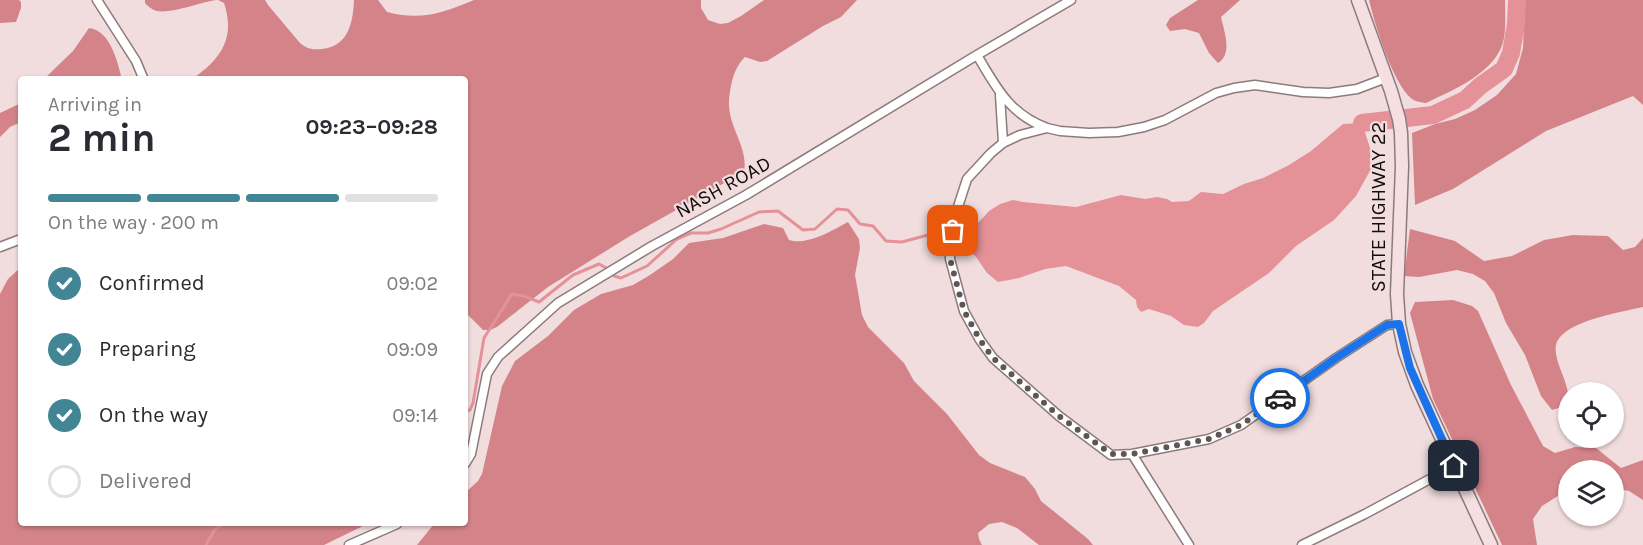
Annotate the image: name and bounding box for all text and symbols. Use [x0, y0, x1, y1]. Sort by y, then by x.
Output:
text: Arriving in [48, 93, 142, 116]
text: 09:23–09:28 [305, 114, 438, 140]
text: 2 min [48, 115, 156, 161]
street label: STATE HIGHWAY 22 [1367, 122, 1390, 292]
street label: NASH ROAD [671, 151, 775, 223]
pin [927, 205, 978, 256]
text: On the way · 200 m [48, 211, 219, 234]
icon: bag [936, 214, 969, 247]
icon: check [48, 267, 81, 300]
text: Confirmed [99, 270, 205, 296]
text: 09:02 [386, 272, 438, 295]
icon: check [48, 333, 81, 366]
text: Preparing [99, 336, 196, 362]
text: 09:09 [386, 338, 438, 361]
courier [1250, 368, 1310, 428]
icon: car [1264, 382, 1297, 415]
map controls [1558, 382, 1624, 526]
button: locate [1558, 382, 1624, 448]
icon: check [48, 399, 81, 432]
text: On the way [99, 402, 208, 428]
text: 09:14 [392, 404, 438, 427]
pin [1428, 440, 1479, 491]
icon: home [1437, 449, 1470, 482]
button: layers [1558, 460, 1624, 526]
text: Delivered [99, 468, 192, 494]

